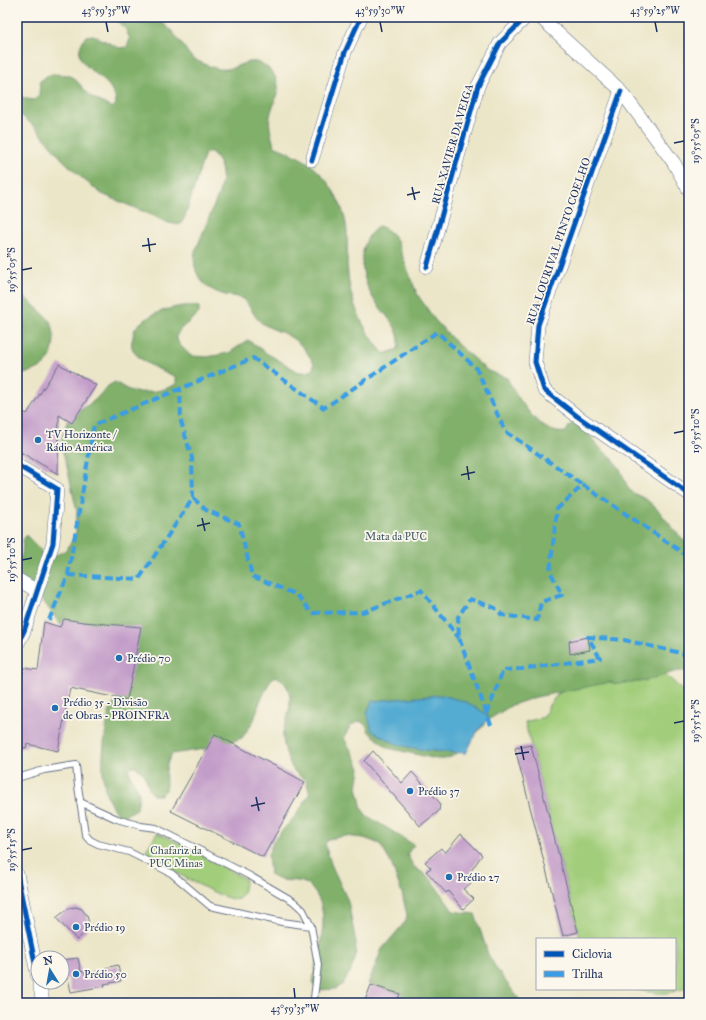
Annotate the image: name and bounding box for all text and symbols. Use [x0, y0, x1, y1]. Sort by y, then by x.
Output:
text: 43°59'35"W [82, 5, 131, 17]
text: 43°59'30"W [355, 5, 405, 17]
text: 43°59'25"W [630, 5, 680, 17]
street label: RUA XAVIER DA VEIGA [429, 82, 476, 206]
text: 19°55'05"S [690, 118, 702, 164]
street label: RUA LOURIVAL PINTO COELHO [524, 156, 593, 326]
text: 19°55'05"S [6, 247, 18, 293]
text: 19°55'10"S [690, 408, 702, 453]
place label: TV Horizonte / Rádio América [46, 428, 117, 454]
marker: TV Horizonte / Rádio América [33, 435, 43, 445]
park label: Mata da PUC [365, 530, 427, 543]
text: 19°55'10"S [6, 537, 18, 582]
place label: Prédio 70 [127, 652, 171, 665]
marker: Prédio 70 [114, 653, 124, 663]
place label: Prédio 35 - Divisão de Obras - PROINFRA [63, 696, 170, 722]
text: 19°55'15"S [690, 699, 702, 743]
marker: Prédio 35 - Divisão de Obras - PROINFRA [50, 703, 60, 713]
place label: Prédio 37 [418, 785, 460, 798]
marker: Prédio 37 [405, 786, 415, 796]
text: 19°55'15"S [6, 828, 18, 872]
park label: Chafariz da PUC Minas [149, 844, 203, 870]
place label: Prédio 27 [457, 871, 499, 884]
marker: Prédio 27 [444, 872, 454, 882]
place label: Prédio 19 [84, 921, 126, 934]
marker: Prédio 19 [71, 922, 81, 932]
legend [536, 938, 676, 990]
text: Ciclovia [572, 947, 613, 961]
north arrow [30, 950, 70, 990]
text: N [42, 953, 55, 968]
text: Trilha [572, 967, 604, 981]
place label: Prédio 50 [84, 968, 127, 981]
marker: Prédio 50 [71, 969, 81, 979]
text: 43°59'35"W [271, 1003, 320, 1015]

